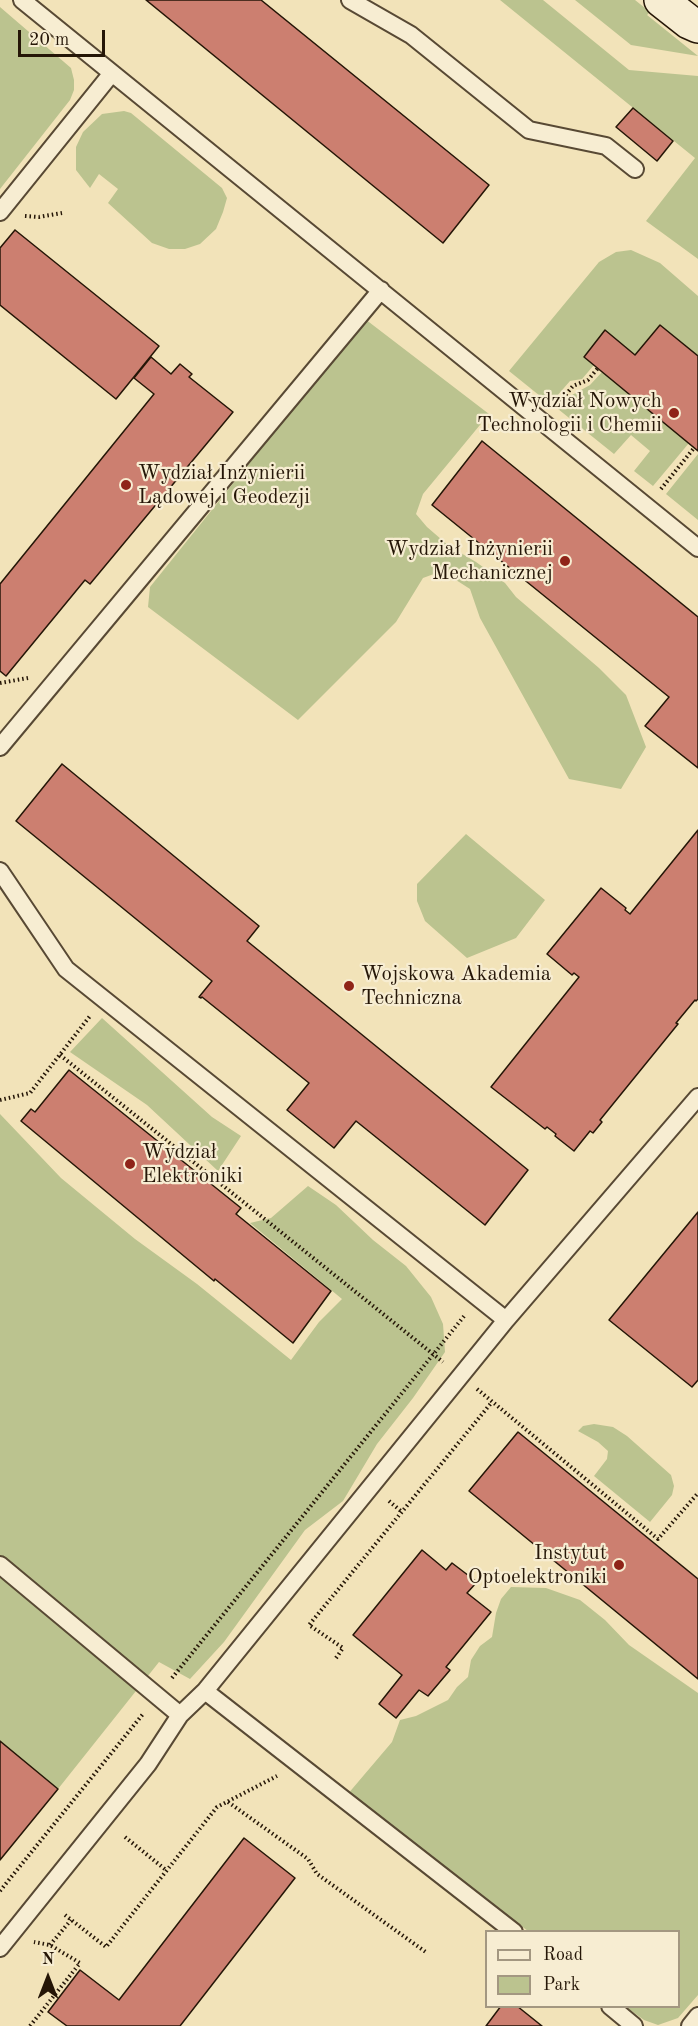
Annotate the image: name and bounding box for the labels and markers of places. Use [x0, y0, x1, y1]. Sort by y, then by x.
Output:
place label: Wydział Nowych Technologii i Chemii [477, 388, 662, 438]
marker: Wydział Nowych Technologii i Chemii [667, 406, 681, 420]
place label: Wydział Inżynierii Lądowej i Geodezji [138, 460, 310, 510]
marker: Wydział Inżynierii Lądowej i Geodezji [119, 478, 133, 492]
place label: Wydział Inżynierii Mechanicznej [386, 536, 553, 586]
marker: Wydział Inżynierii Mechanicznej [558, 554, 572, 568]
place label: Wojskowa Akademia Techniczna [361, 961, 551, 1011]
marker: Wojskowa Akademia Techniczna [342, 979, 356, 993]
place label: Wydział Elektroniki [142, 1139, 243, 1189]
marker: Wydział Elektroniki [123, 1157, 137, 1171]
place label: Instytut Optoelektroniki [468, 1540, 607, 1590]
marker: Instytut Optoelektroniki [612, 1558, 626, 1572]

